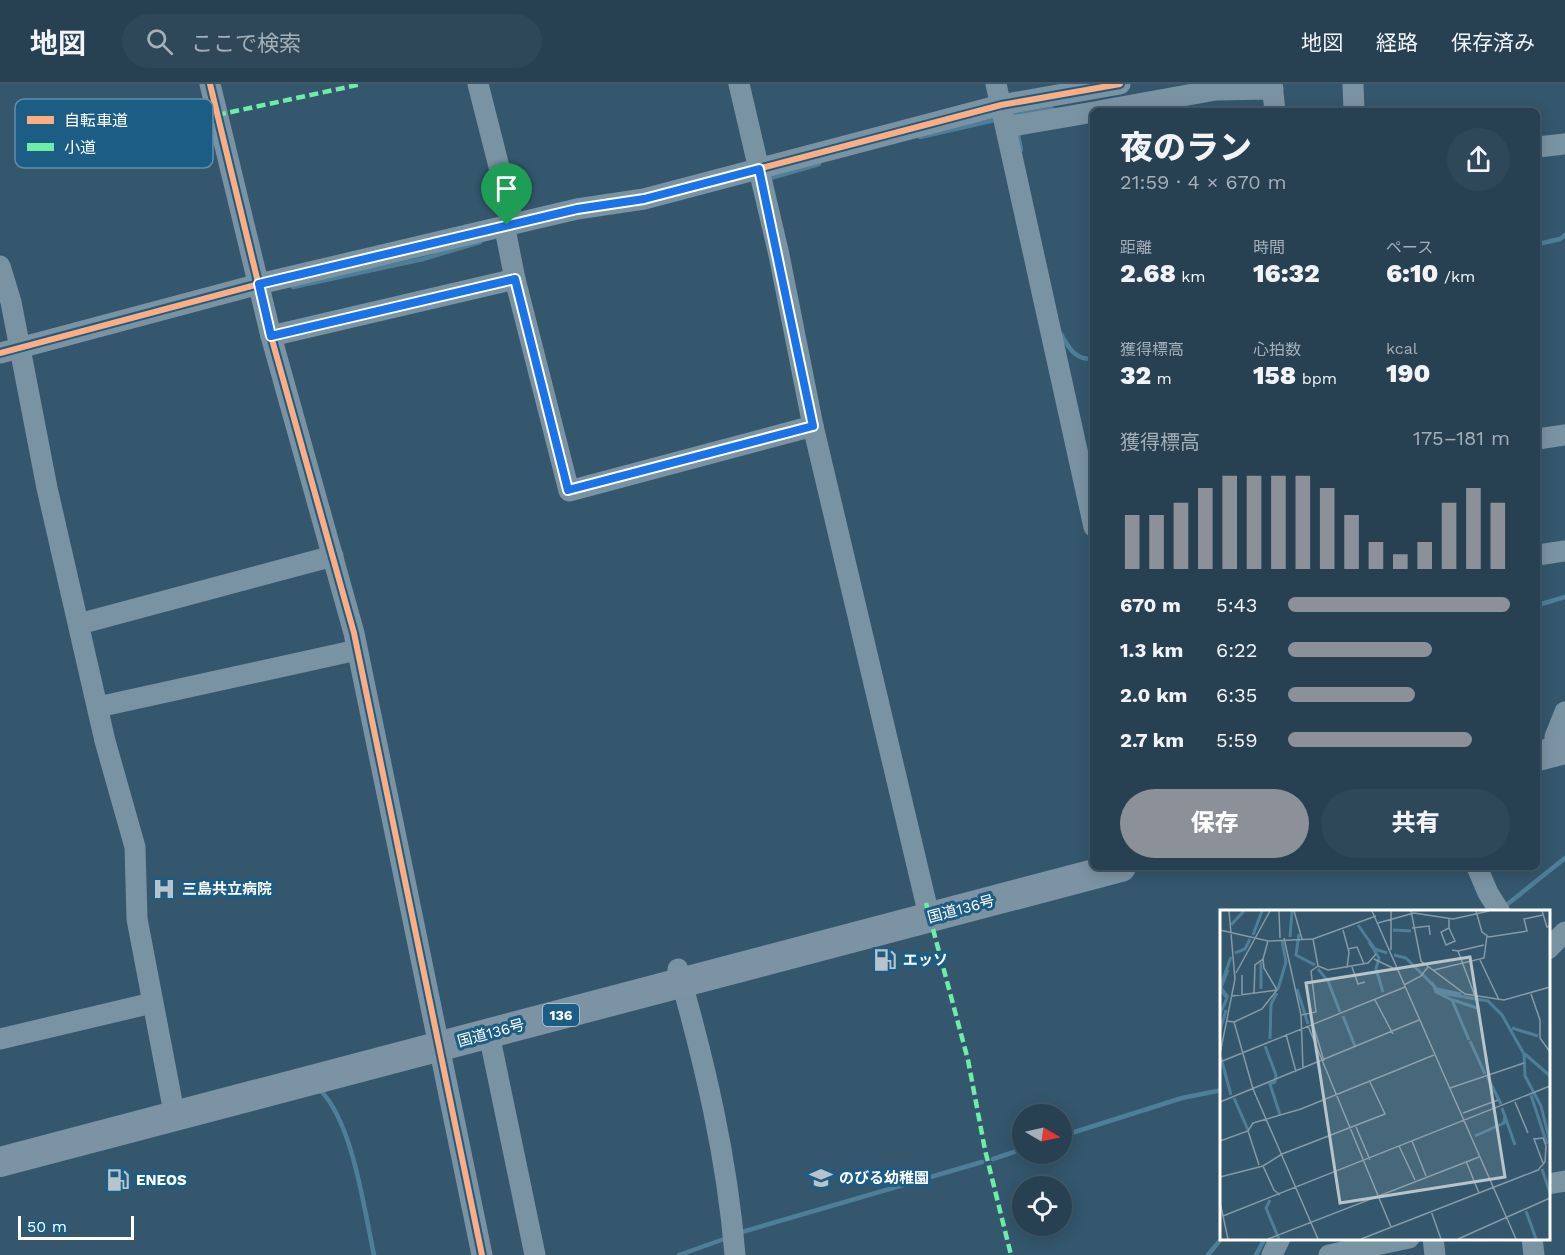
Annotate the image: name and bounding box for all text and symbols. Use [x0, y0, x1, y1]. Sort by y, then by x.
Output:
search box [122, 14, 542, 68]
icon: search [143, 25, 176, 58]
text: 地図 [30, 27, 86, 60]
text: 地図 [1301, 30, 1343, 55]
text: 経路 [1376, 30, 1418, 55]
text: 保存済み [1451, 30, 1535, 55]
text: ここで検索 [191, 31, 301, 56]
legend [15, 99, 213, 168]
text: 自転車道 [64, 111, 128, 130]
text: 夜のラン [1120, 128, 1252, 167]
button: share [1447, 128, 1510, 191]
text: 小道 [64, 138, 96, 157]
pin [481, 163, 532, 225]
text: 21:59 · 4 × 670 m [1120, 170, 1287, 194]
icon: arrive [490, 172, 523, 205]
text: 距離 [1120, 238, 1152, 257]
text: 時間 [1253, 238, 1285, 257]
text: ペース [1386, 238, 1433, 257]
text: 2.68 [1120, 258, 1176, 288]
text: 16:32 [1253, 258, 1320, 288]
text: 6:10 [1386, 258, 1439, 288]
text: km [1176, 267, 1206, 286]
text: /km [1439, 267, 1475, 286]
text: kcal [1386, 339, 1418, 358]
text: 獲得標高 [1120, 340, 1184, 359]
text: 心拍数 [1253, 340, 1301, 359]
text: 190 [1386, 358, 1431, 388]
text: 32 [1120, 360, 1151, 390]
text: 158 [1253, 360, 1296, 390]
text: m [1151, 369, 1172, 388]
text: bpm [1296, 369, 1337, 388]
text: 175–181 m [1413, 426, 1510, 450]
text: 獲得標高 [1120, 430, 1200, 454]
text: 670 m [1120, 593, 1181, 617]
text: 5:43 [1216, 593, 1257, 617]
text: 1.3 km [1120, 638, 1183, 662]
text: 6:22 [1216, 638, 1257, 662]
text: 2.0 km [1120, 683, 1187, 707]
text: 6:35 [1216, 683, 1257, 707]
text: 2.7 km [1120, 728, 1184, 752]
text: 5:59 [1216, 728, 1258, 752]
button: 保存 [1120, 789, 1309, 858]
button: 共有 [1321, 789, 1510, 858]
hospital icon: 三島共立病院 [151, 876, 177, 902]
place label: 三島共立病院 [182, 880, 272, 898]
street label: 国道136号 [925, 891, 997, 927]
inset map [1220, 910, 1550, 1240]
fuel station icon: エッソ [872, 947, 898, 973]
place label: エッソ [903, 951, 948, 969]
road number: 136 [543, 1004, 579, 1026]
street label: 国道136号 [455, 1015, 527, 1051]
north arrow [1012, 1104, 1072, 1164]
map controls [1012, 1104, 1072, 1236]
school or university icon: のびる幼稚園 [808, 1165, 834, 1191]
fuel station icon: ENEOS [105, 1167, 131, 1193]
place label: のびる幼稚園 [839, 1169, 929, 1187]
place label: ENEOS [136, 1171, 187, 1189]
button: locate [1012, 1176, 1072, 1236]
scale bar [18, 1213, 134, 1240]
text: 50 m [27, 1217, 67, 1236]

